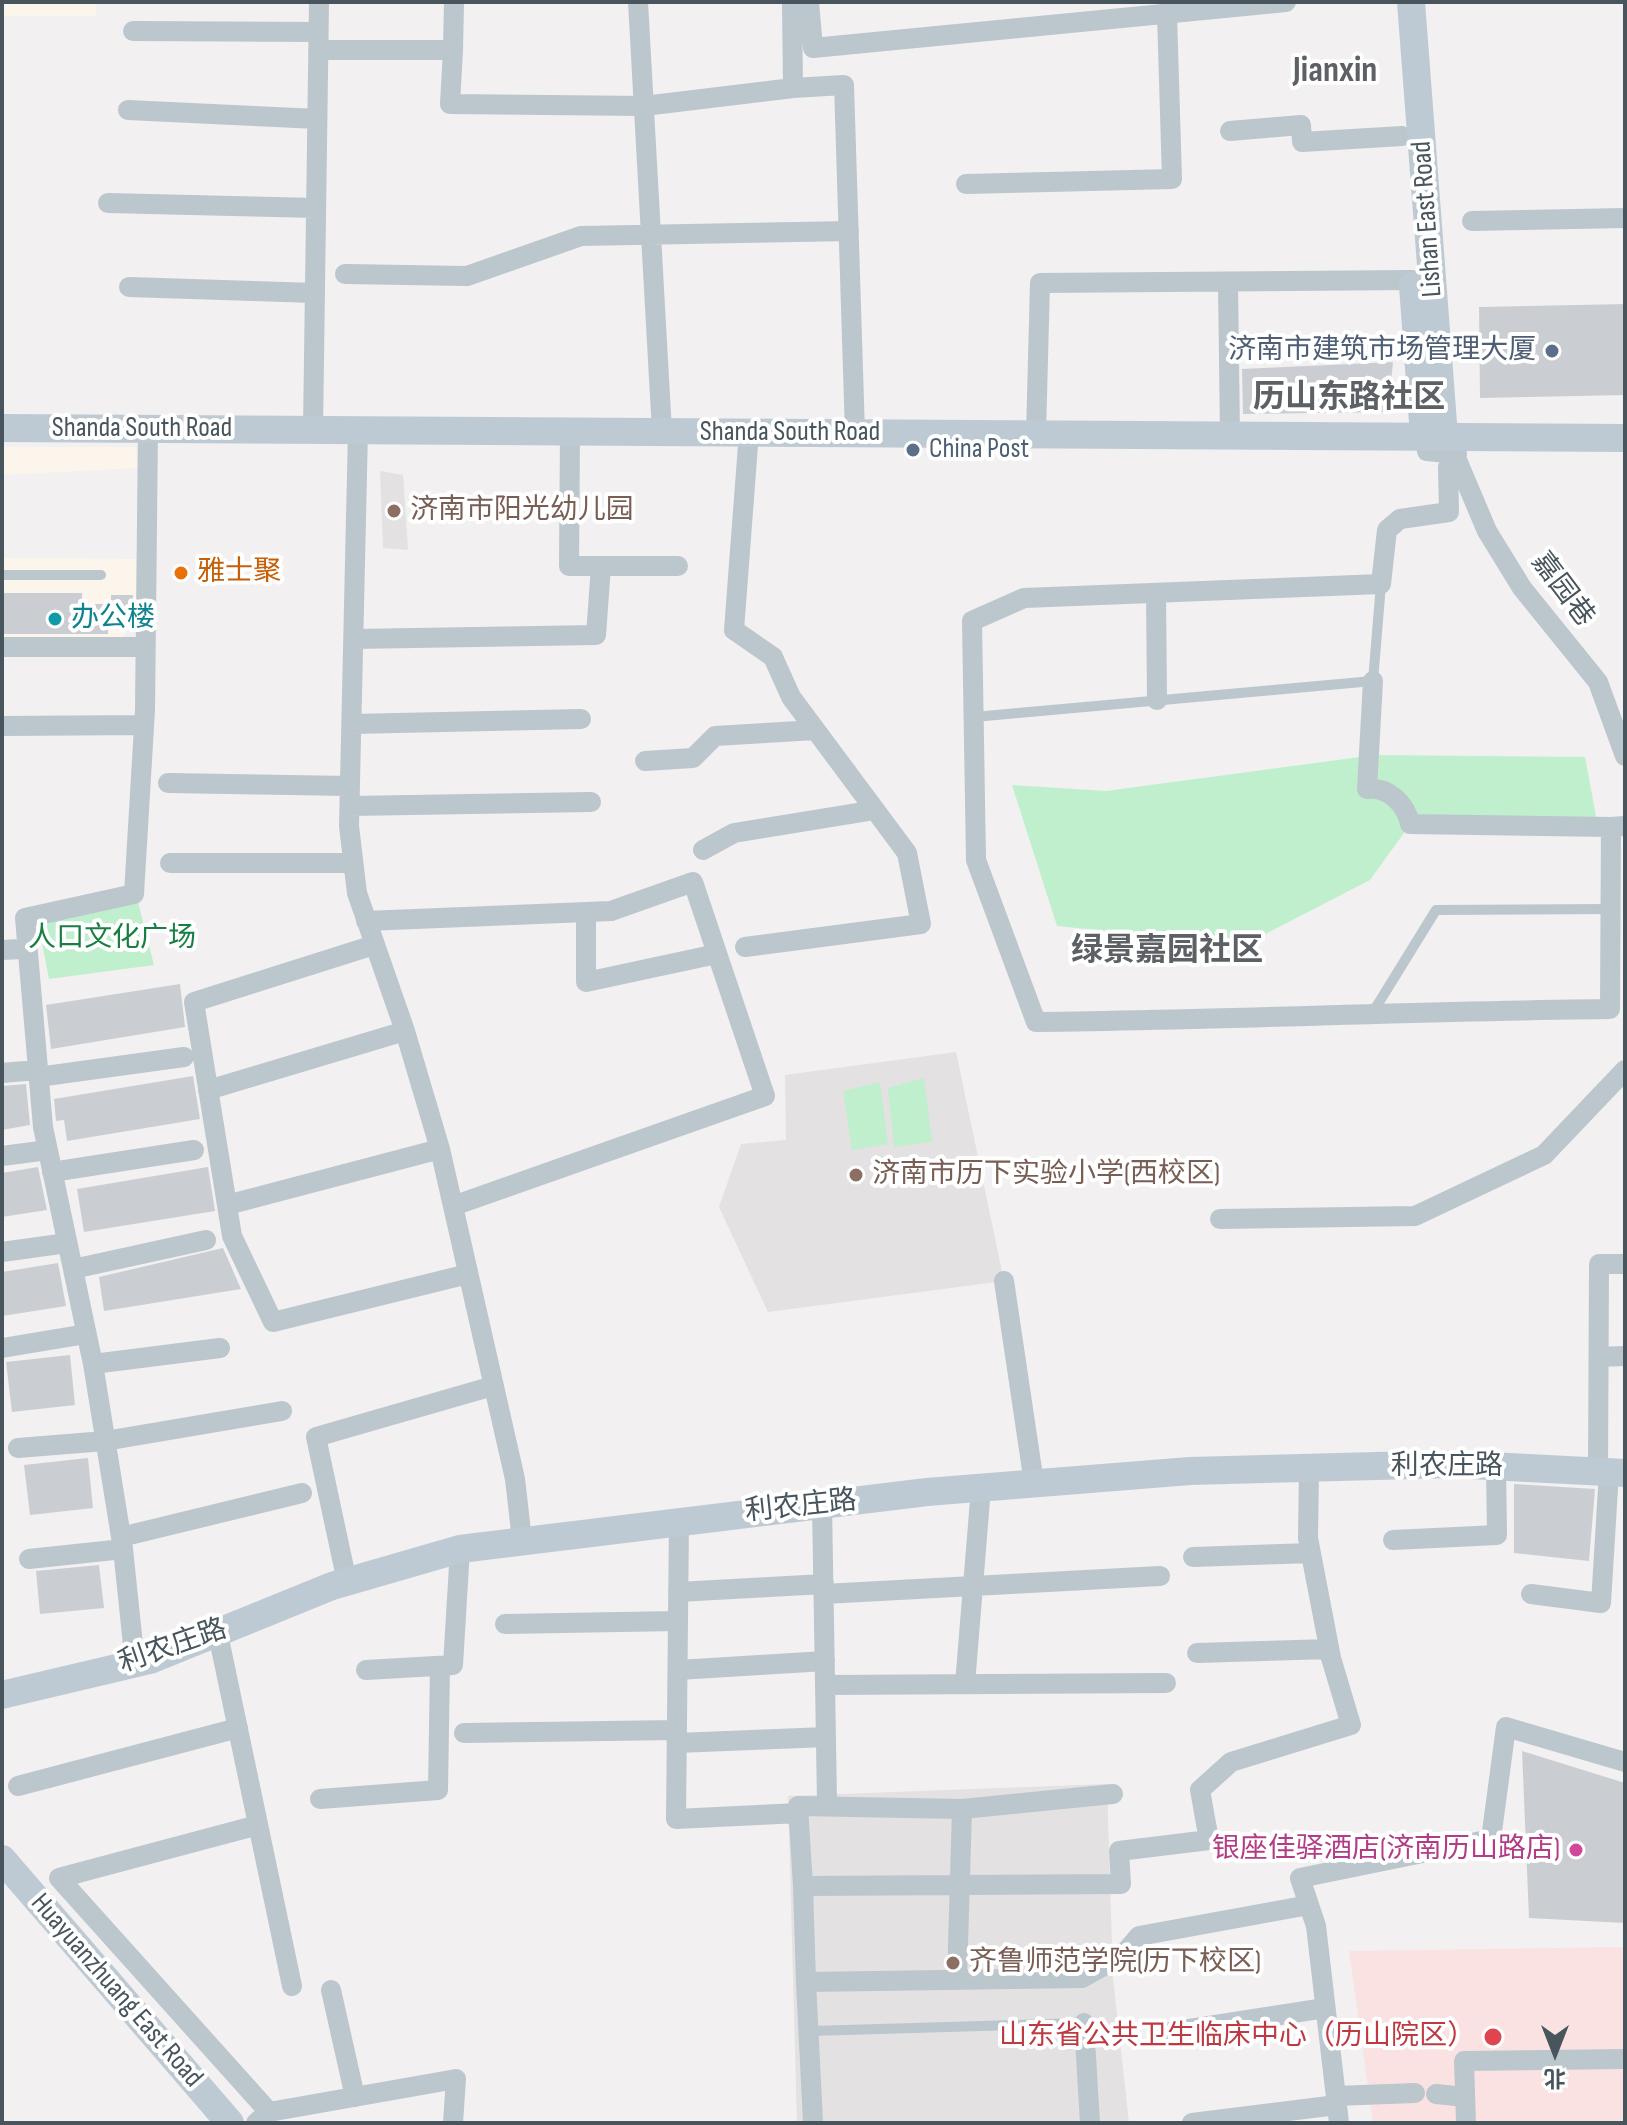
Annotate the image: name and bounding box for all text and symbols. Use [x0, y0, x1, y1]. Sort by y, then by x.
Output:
district label: Jianxin [1293, 50, 1377, 94]
street label: Lishan East Road [1406, 140, 1450, 298]
place label: 济南市建筑市场管理大厦 [1228, 334, 1536, 368]
marker: 济南市建筑市场管理大厦 [1543, 342, 1561, 360]
district label: 历山东路社区 [1253, 380, 1445, 418]
street label: Shanda South Road [52, 412, 232, 446]
street label: Shanda South Road [700, 416, 880, 450]
place label: China Post [929, 433, 1029, 467]
marker: China Post [904, 441, 922, 459]
place label: 济南市阳光幼儿园 [410, 494, 634, 528]
marker: 济南市阳光幼儿园 [385, 502, 403, 520]
street label: 嘉园巷 [1523, 546, 1601, 634]
place label: 雅士聚 [197, 556, 281, 590]
marker: 雅士聚 [172, 564, 190, 582]
place label: 办公楼 [71, 602, 155, 636]
marker: 办公楼 [46, 610, 64, 628]
park label: 人口文化广场 [28, 922, 196, 956]
district label: 绿景嘉园社区 [1071, 933, 1263, 971]
place label: 济南市历下实验小学(西校区) [872, 1158, 1220, 1192]
marker: 济南市历下实验小学(西校区) [847, 1166, 865, 1184]
street label: 利农庄路 [1391, 1450, 1503, 1484]
street label: 利农庄路 [744, 1484, 858, 1530]
street label: 利农庄路 [115, 1613, 231, 1681]
place label: 银座佳驿酒店(济南历山路店) [1212, 1833, 1560, 1867]
marker: 银座佳驿酒店(济南历山路店) [1567, 1841, 1585, 1859]
street label: Huayuanzhuang East Road [23, 1887, 209, 2095]
place label: 齐鲁师范学院(历下校区) [969, 1946, 1261, 1980]
marker: 齐鲁师范学院(历下校区) [944, 1954, 962, 1972]
north arrow [1515, 2013, 1595, 2093]
place label: 山东省公共卫生临床中心（历山院区） [999, 2020, 1475, 2054]
marker: 山东省公共卫生临床中心（历山院区） [1482, 2026, 1504, 2048]
text: 北 [1544, 2064, 1566, 2091]

